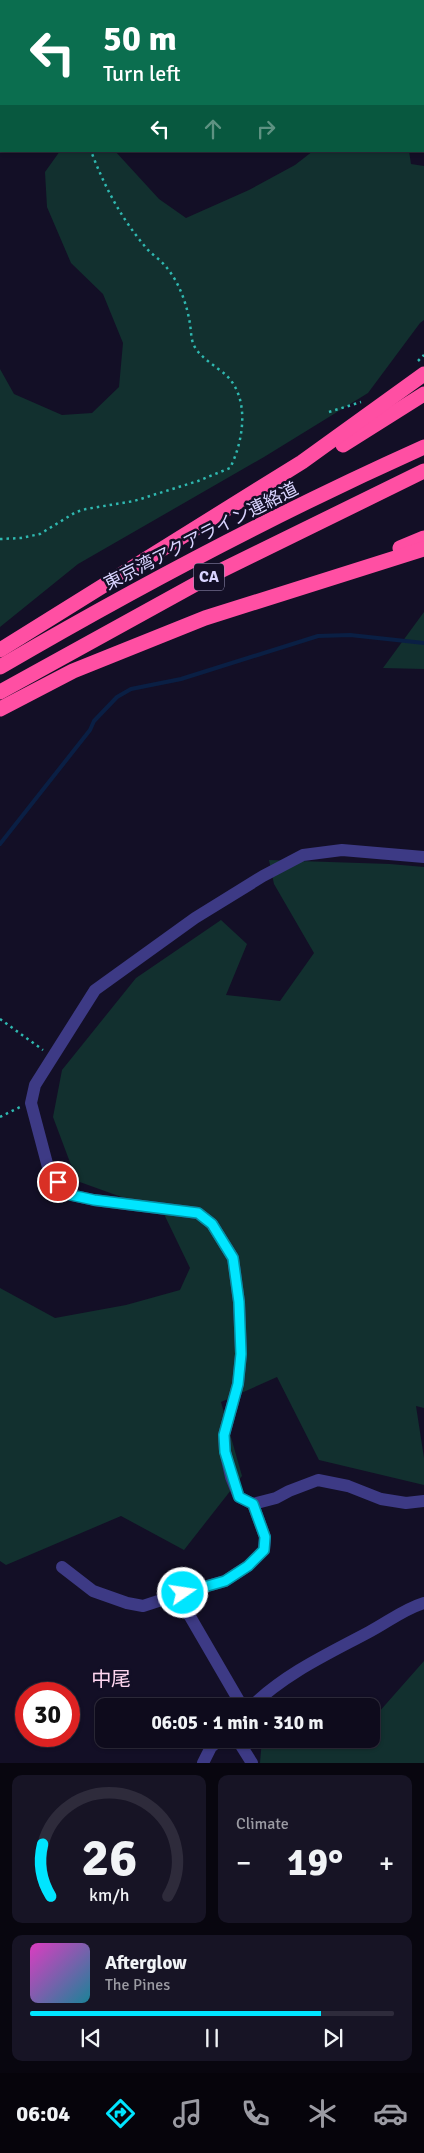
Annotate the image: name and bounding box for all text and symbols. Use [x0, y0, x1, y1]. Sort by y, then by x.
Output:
text: 50 m [103, 17, 177, 60]
icon: left [20, 20, 85, 85]
text: Turn left [103, 60, 181, 87]
icon: left [146, 115, 174, 143]
icon: ahead [199, 115, 227, 143]
icon: right [252, 115, 280, 143]
street label: 東京湾アクアライン連絡道 [100, 477, 302, 595]
road number: CA [194, 564, 224, 590]
pin [37, 1161, 79, 1203]
icon: arrive [44, 1168, 72, 1196]
position arrow [156, 1566, 208, 1618]
district label: 中尾 [91, 1667, 131, 1692]
speed limit sign: 30 [15, 1682, 80, 1747]
text: 06:05 · 1 min · 310 m [151, 1711, 324, 1735]
text: Climate [236, 1814, 289, 1834]
text: 26 [81, 1826, 137, 1890]
text: 19° [287, 1839, 343, 1886]
text: − [236, 1846, 251, 1880]
text: + [379, 1846, 394, 1880]
text: km/h [89, 1884, 129, 1906]
text: Afterglow [105, 1951, 187, 1975]
text: The Pines [105, 1975, 170, 1995]
icon: previous [77, 2024, 105, 2052]
icon: pause [198, 2024, 226, 2052]
icon: next [319, 2024, 347, 2052]
icon: directions [103, 2096, 138, 2131]
icon: music [170, 2096, 205, 2131]
icon: phone [238, 2096, 273, 2131]
icon: climate [305, 2096, 340, 2131]
icon: car [373, 2096, 408, 2131]
text: 06:04 [16, 2100, 70, 2127]

